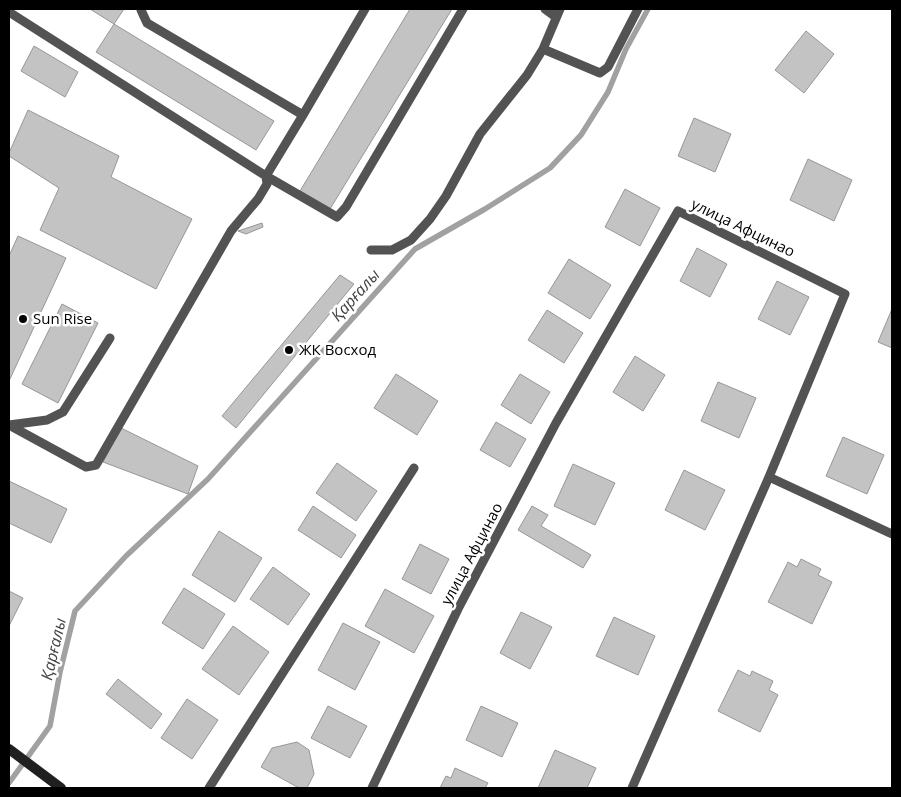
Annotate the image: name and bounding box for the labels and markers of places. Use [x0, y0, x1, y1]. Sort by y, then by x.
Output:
place label: Sun Rise [33, 308, 92, 328]
marker: Sun Rise [17, 313, 29, 325]
place label: ЖК Восход [299, 339, 376, 359]
marker: ЖК Восход [283, 344, 295, 356]

